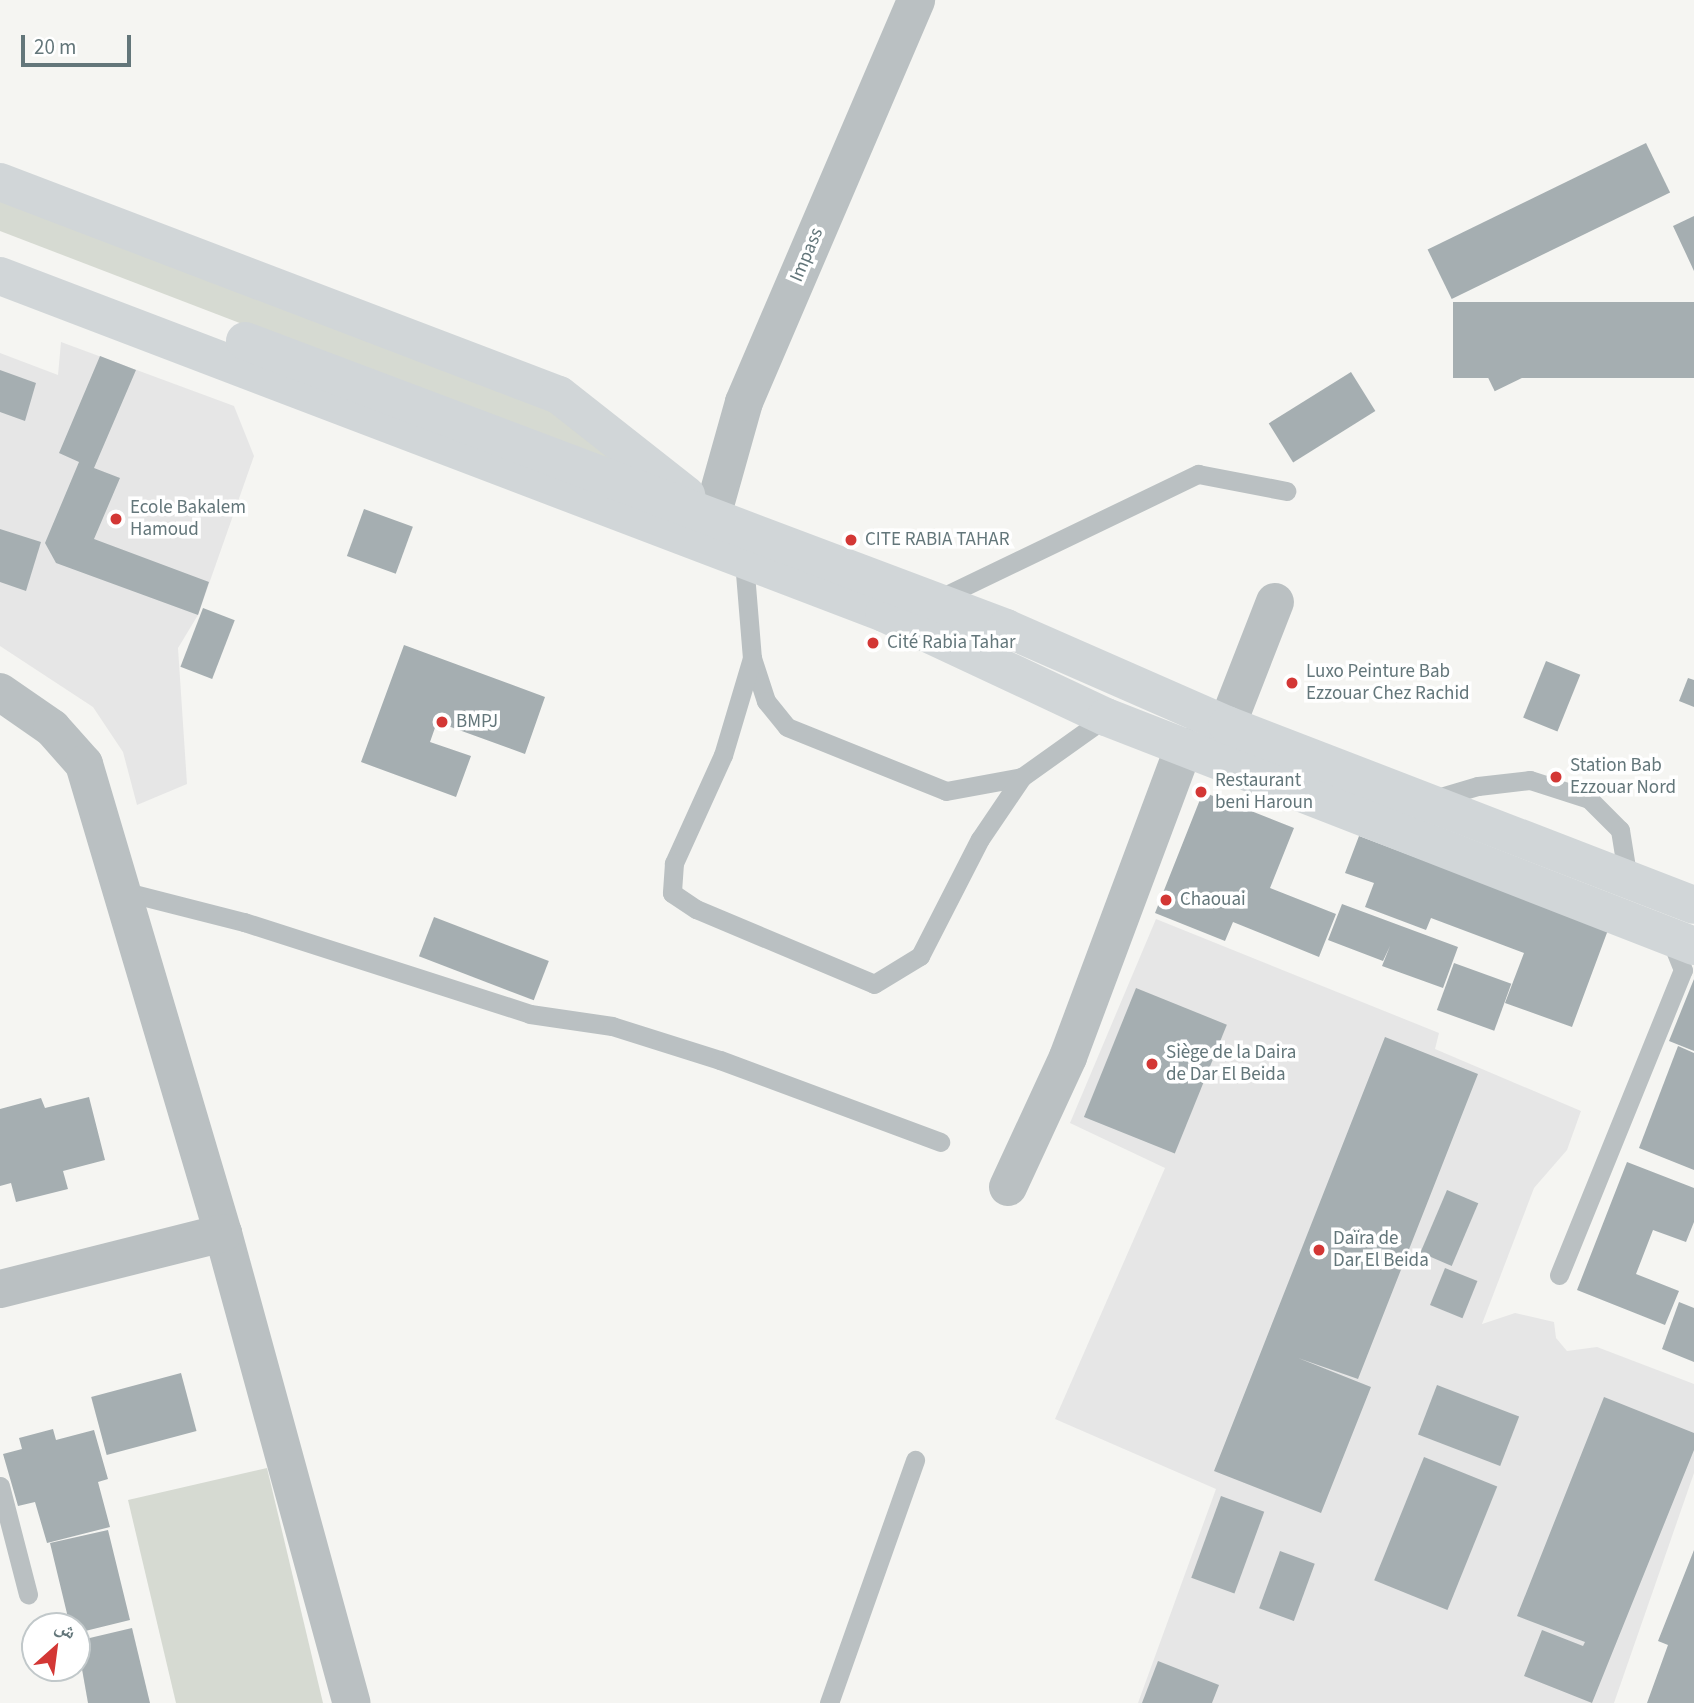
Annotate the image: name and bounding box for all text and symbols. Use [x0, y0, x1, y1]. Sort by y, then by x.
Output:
scale bar [24, 21, 135, 65]
text: 20 m [34, 32, 76, 62]
street label: Impass [785, 225, 829, 285]
place label: Ecole Bakalem Hamoud [130, 497, 246, 541]
marker: Ecole Bakalem Hamoud [108, 511, 124, 527]
place label: CITE RABIA TAHAR [865, 529, 1009, 551]
marker: CITE RABIA TAHAR [843, 532, 859, 548]
place label: Cité Rabia Tahar [887, 632, 1016, 654]
marker: Cité Rabia Tahar [865, 635, 881, 651]
place label: Luxo Peinture Bab Ezzouar Chez Rachid [1306, 661, 1470, 705]
marker: Luxo Peinture Bab Ezzouar Chez Rachid [1284, 675, 1300, 691]
place label: BMPJ [456, 711, 498, 733]
marker: BMPJ [434, 714, 450, 730]
place label: Station Bab Ezzouar Nord [1570, 755, 1676, 799]
marker: Station Bab Ezzouar Nord [1548, 769, 1564, 785]
place label: Restaurant beni Haroun [1215, 770, 1313, 814]
marker: Restaurant beni Haroun [1193, 784, 1209, 800]
place label: Chaouai [1180, 889, 1246, 911]
marker: Chaouai [1158, 892, 1174, 908]
place label: Siège de la Daira de Dar El Beida [1166, 1042, 1296, 1086]
marker: Siège de la Daira de Dar El Beida [1144, 1056, 1160, 1072]
place label: Daïra de Dar El Beida [1333, 1228, 1429, 1272]
marker: Daïra de Dar El Beida [1311, 1242, 1327, 1258]
north arrow [21, 1612, 91, 1682]
text: ش [50, 1613, 80, 1646]

